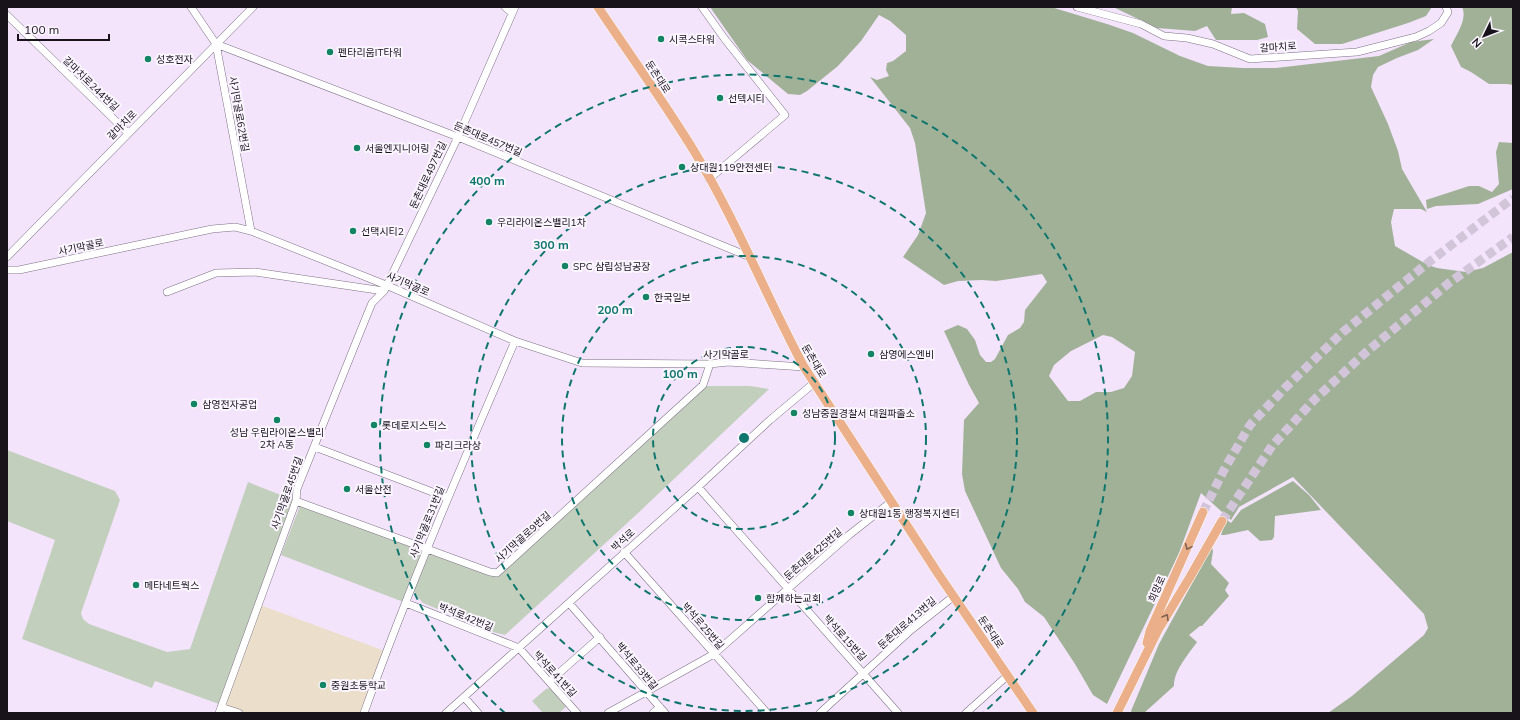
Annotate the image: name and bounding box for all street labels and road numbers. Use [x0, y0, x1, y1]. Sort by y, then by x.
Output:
street label: 갈마치로 [1259, 39, 1297, 55]
street label: 갈마치로244번길 [60, 54, 122, 114]
street label: 둔촌대로 [643, 58, 673, 96]
street label: 사기막골로62번길 [226, 75, 252, 153]
street label: 갈마치로 [104, 107, 140, 143]
street label: 둔촌대로457번길 [452, 119, 524, 159]
street label: 둔촌대로497번길 [407, 139, 449, 211]
street label: 사기막골로 [57, 236, 105, 258]
street label: 사기막골로 [384, 269, 432, 299]
street label: 둔촌대로 [799, 342, 829, 380]
street label: 사기막골로 [703, 348, 749, 361]
street label: 사기막골로45번길 [268, 455, 306, 531]
street label: 사기막골로31번길 [407, 484, 447, 560]
street label: 사기막골로9번길 [492, 509, 554, 565]
street label: 둔촌대로425번길 [781, 525, 845, 583]
street label: 박석로 [608, 526, 638, 554]
street label: 희망로 [1145, 574, 1169, 604]
street label: 둔촌대로413번길 [875, 594, 939, 652]
street label: 박석로42번길 [437, 600, 495, 634]
street label: 박석로25번길 [679, 600, 727, 652]
street label: 박석로15번길 [821, 612, 869, 664]
street label: 둔촌대로 [975, 613, 1007, 651]
street label: 박석로33번길 [613, 640, 661, 692]
street label: 박석로41번길 [531, 648, 579, 700]

